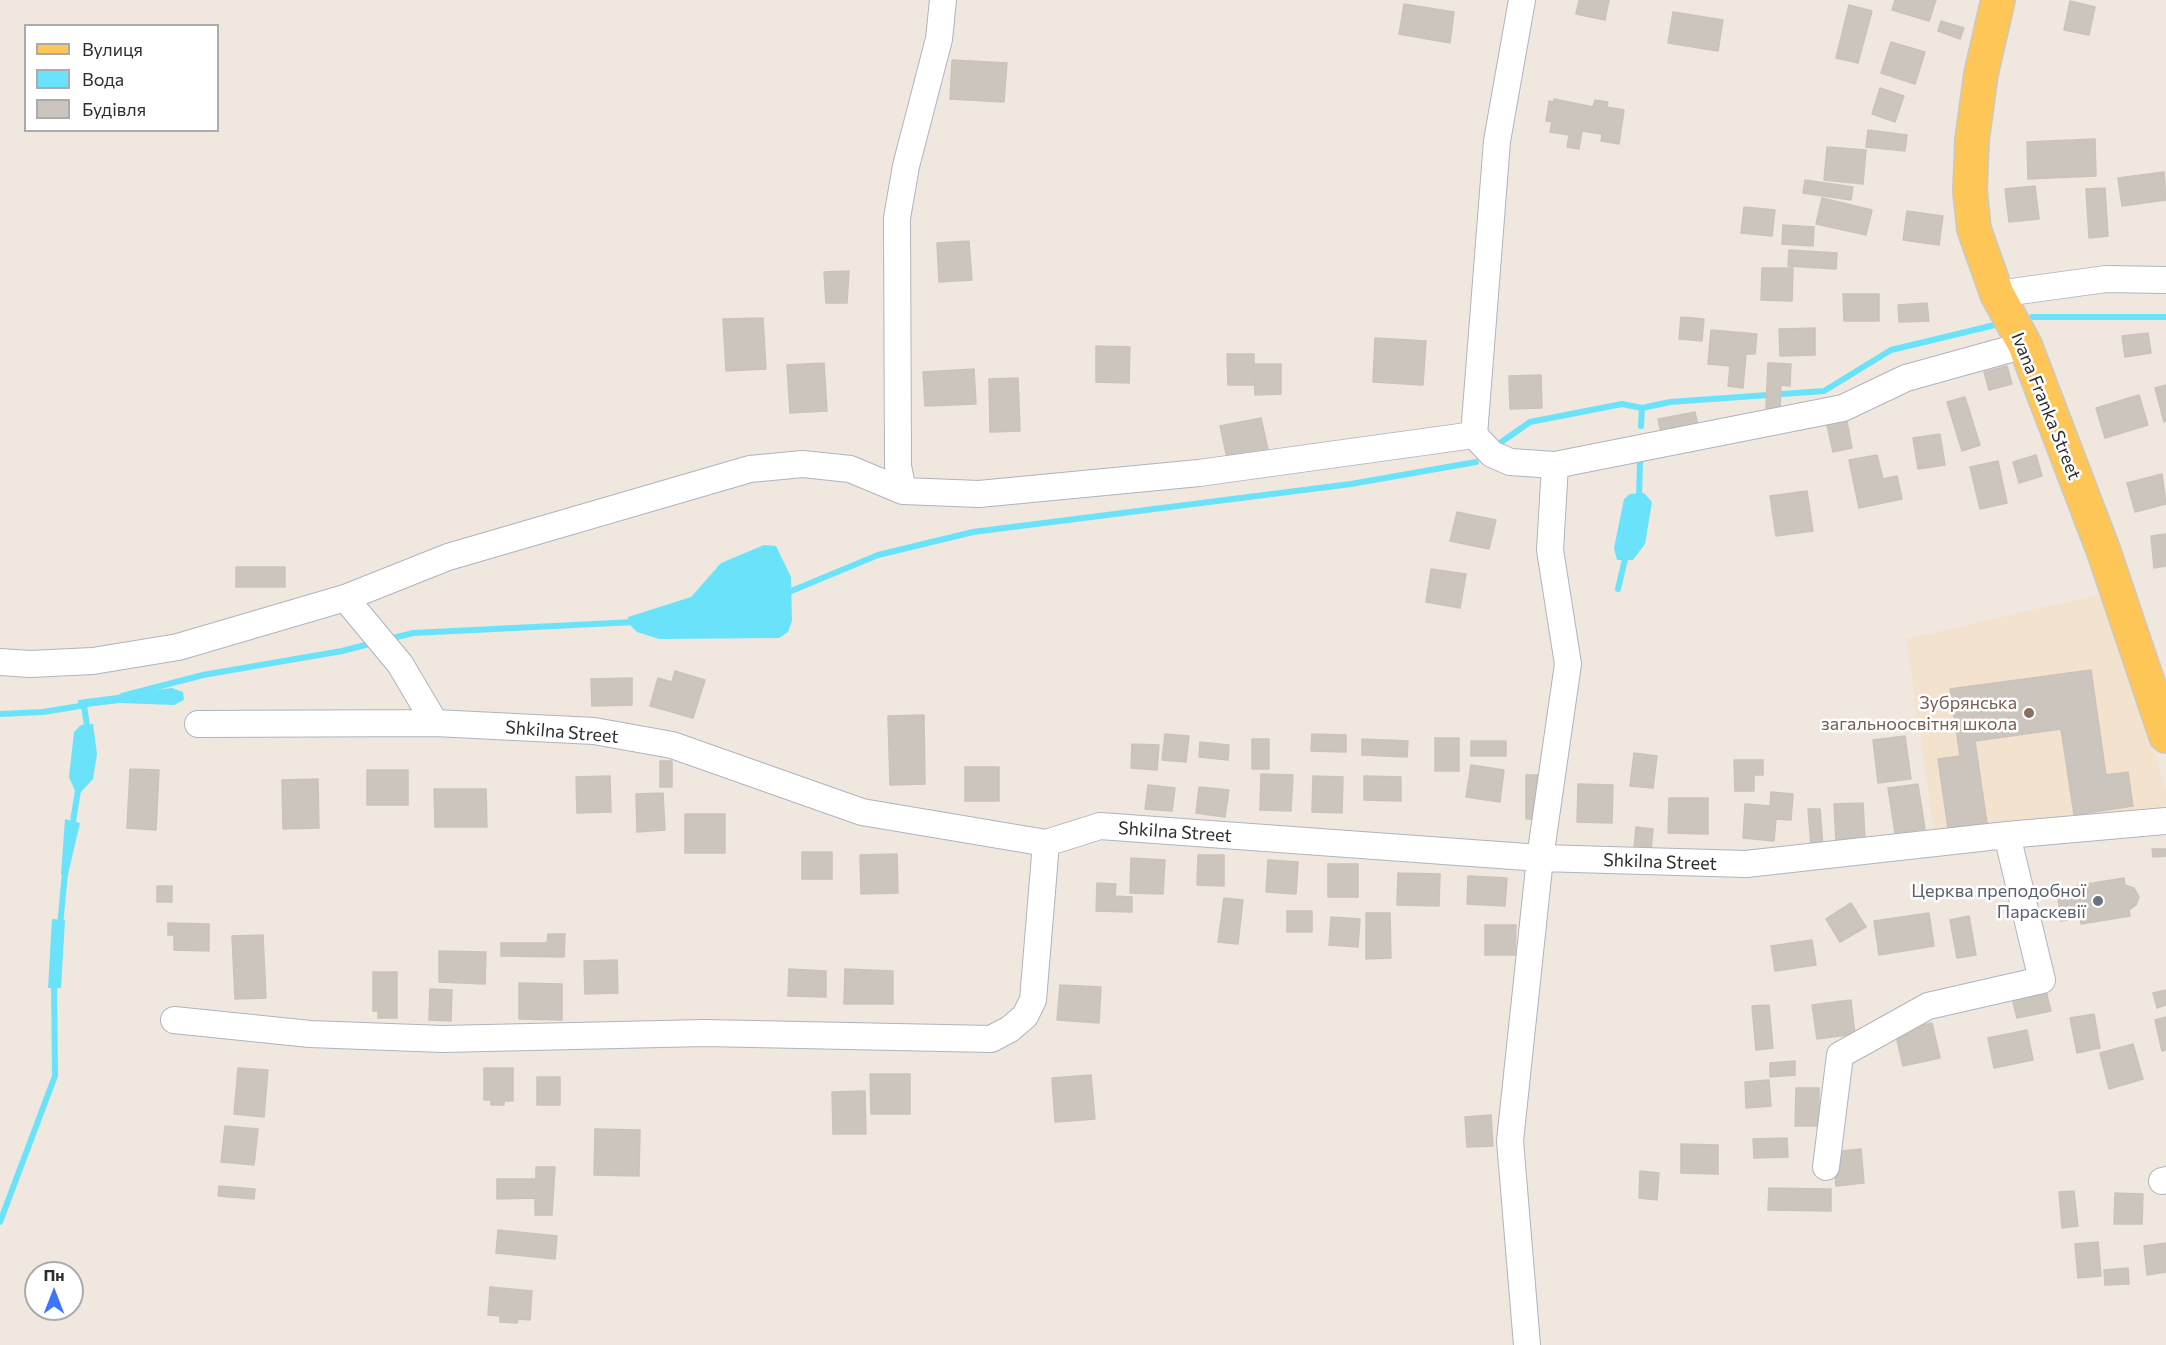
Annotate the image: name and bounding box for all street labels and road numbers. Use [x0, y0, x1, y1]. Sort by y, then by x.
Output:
street label: Ivana Franka Street [2007, 329, 2085, 483]
street label: Shkilna Street [504, 716, 620, 748]
street label: Shkilna Street [1117, 817, 1233, 847]
street label: Shkilna Street [1603, 849, 1717, 875]

